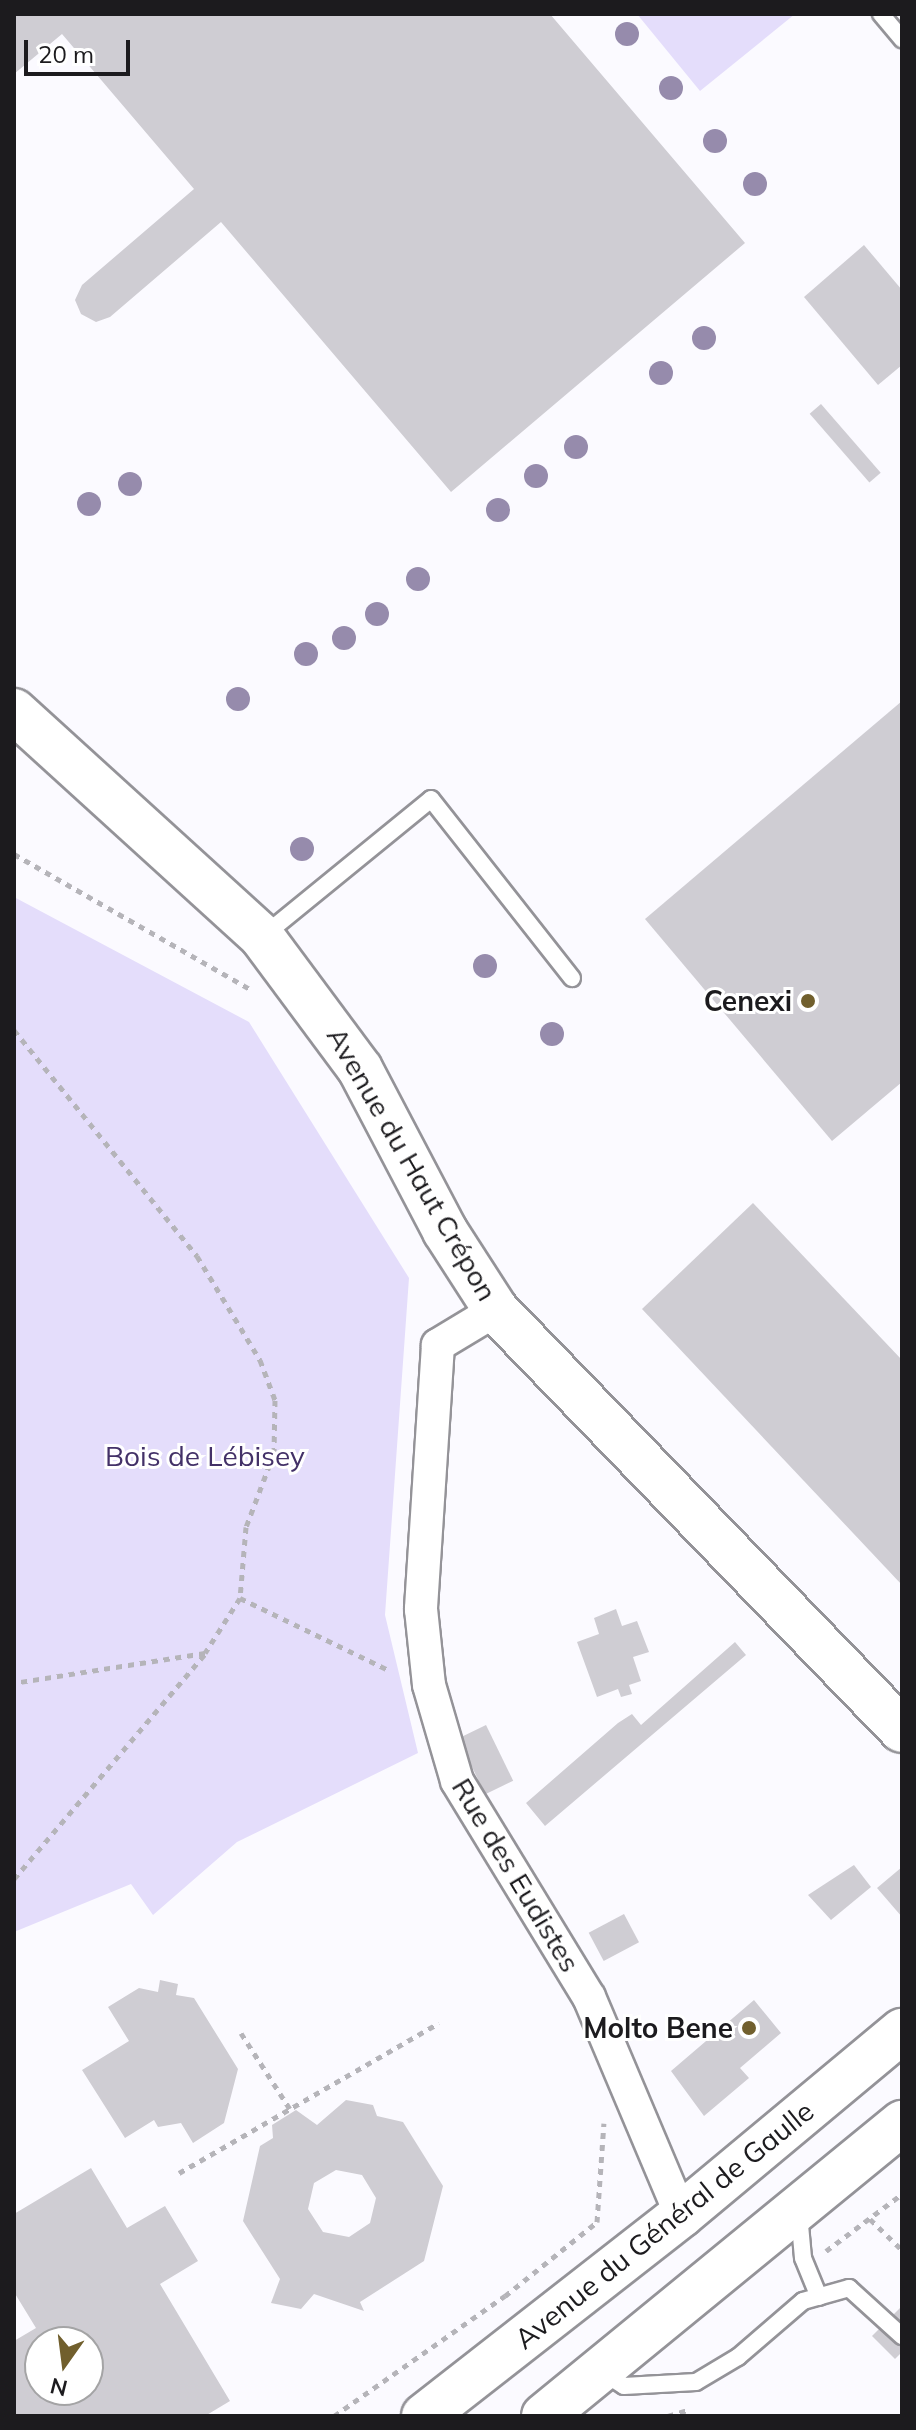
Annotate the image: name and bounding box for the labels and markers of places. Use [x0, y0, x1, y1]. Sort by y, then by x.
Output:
place label: Cenexi [704, 984, 792, 1018]
marker: Cenexi [799, 992, 817, 1010]
place label: Molto Bene [583, 2011, 733, 2045]
marker: Molto Bene [740, 2019, 758, 2037]

